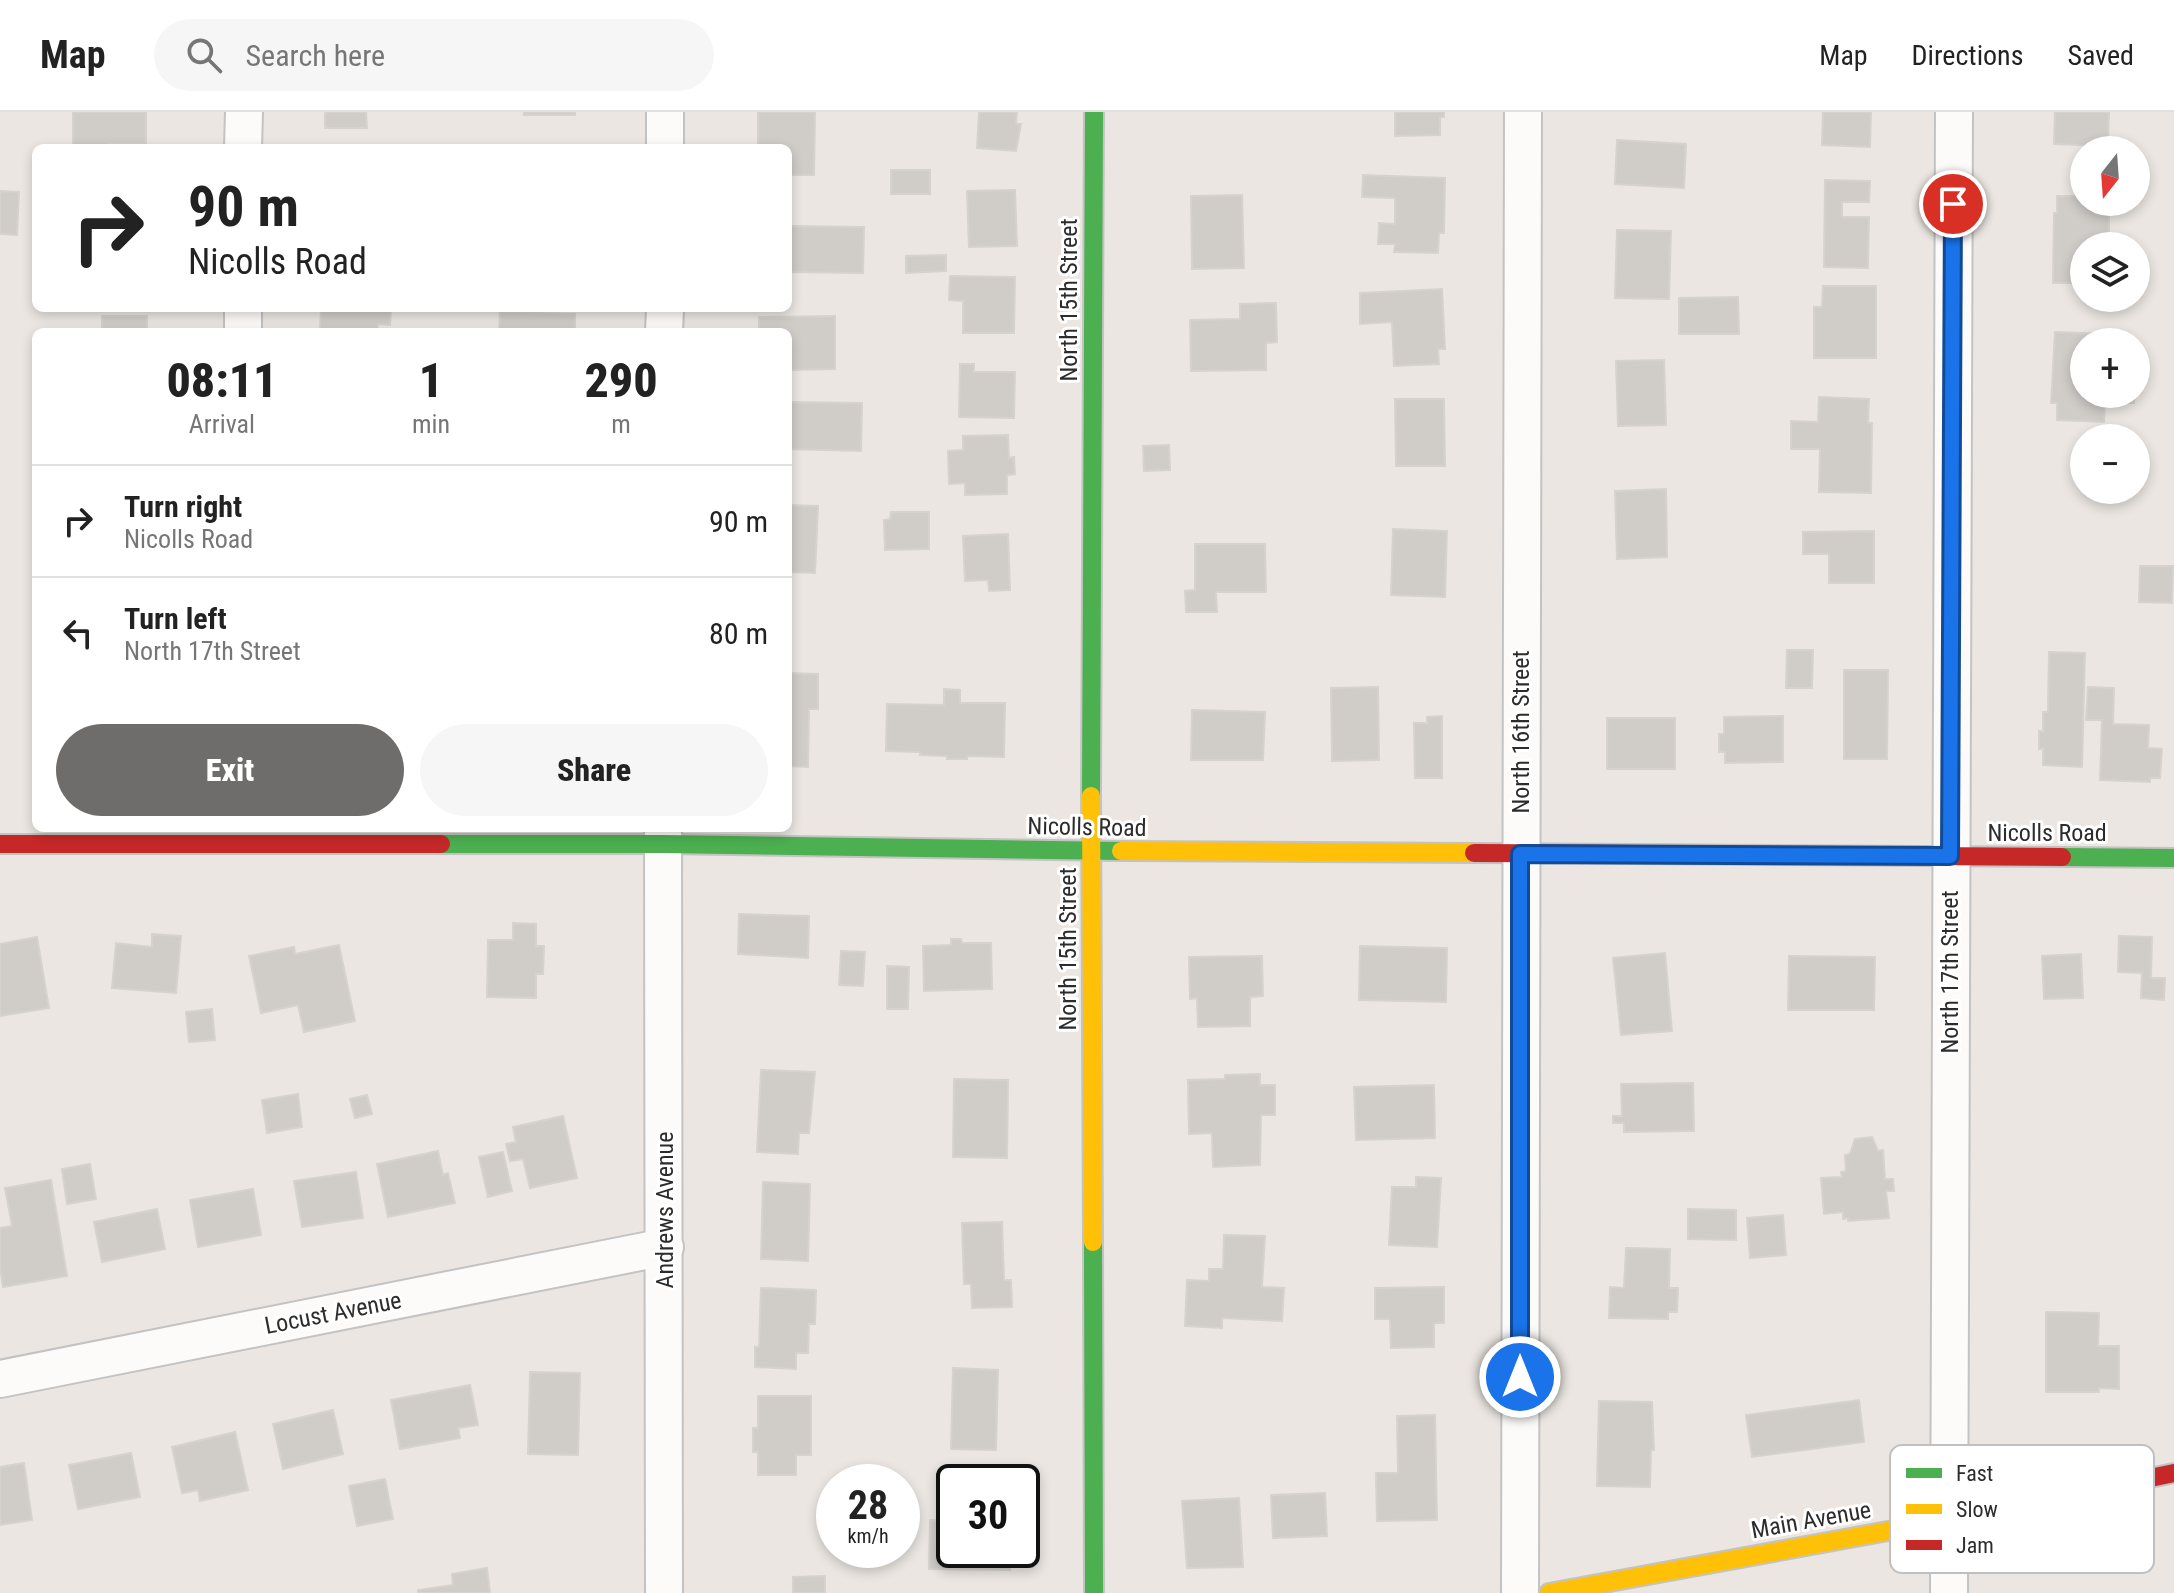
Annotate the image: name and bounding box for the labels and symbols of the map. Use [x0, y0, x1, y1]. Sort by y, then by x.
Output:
north arrow [2070, 136, 2150, 216]
pin [1919, 170, 1987, 238]
street label: North 15th Street [1055, 218, 1083, 382]
street label: North 16th Street [1507, 650, 1535, 814]
street label: Nicolls Road [1027, 812, 1147, 842]
street label: Nicolls Road [1987, 819, 2107, 847]
street label: North 15th Street [1054, 867, 1082, 1031]
street label: North 17th Street [1936, 890, 1964, 1054]
street label: Andrews Avenue [651, 1132, 679, 1288]
street label: Locust Avenue [262, 1286, 404, 1340]
position arrow [1478, 1335, 1562, 1419]
legend [1890, 1445, 2154, 1573]
text: Fast [1956, 1461, 1993, 1486]
speed limit sign: 30 [936, 1464, 1040, 1568]
street label: Main Avenue [1749, 1496, 1873, 1544]
text: Slow [1956, 1497, 1998, 1522]
text: Jam [1956, 1533, 1994, 1558]

